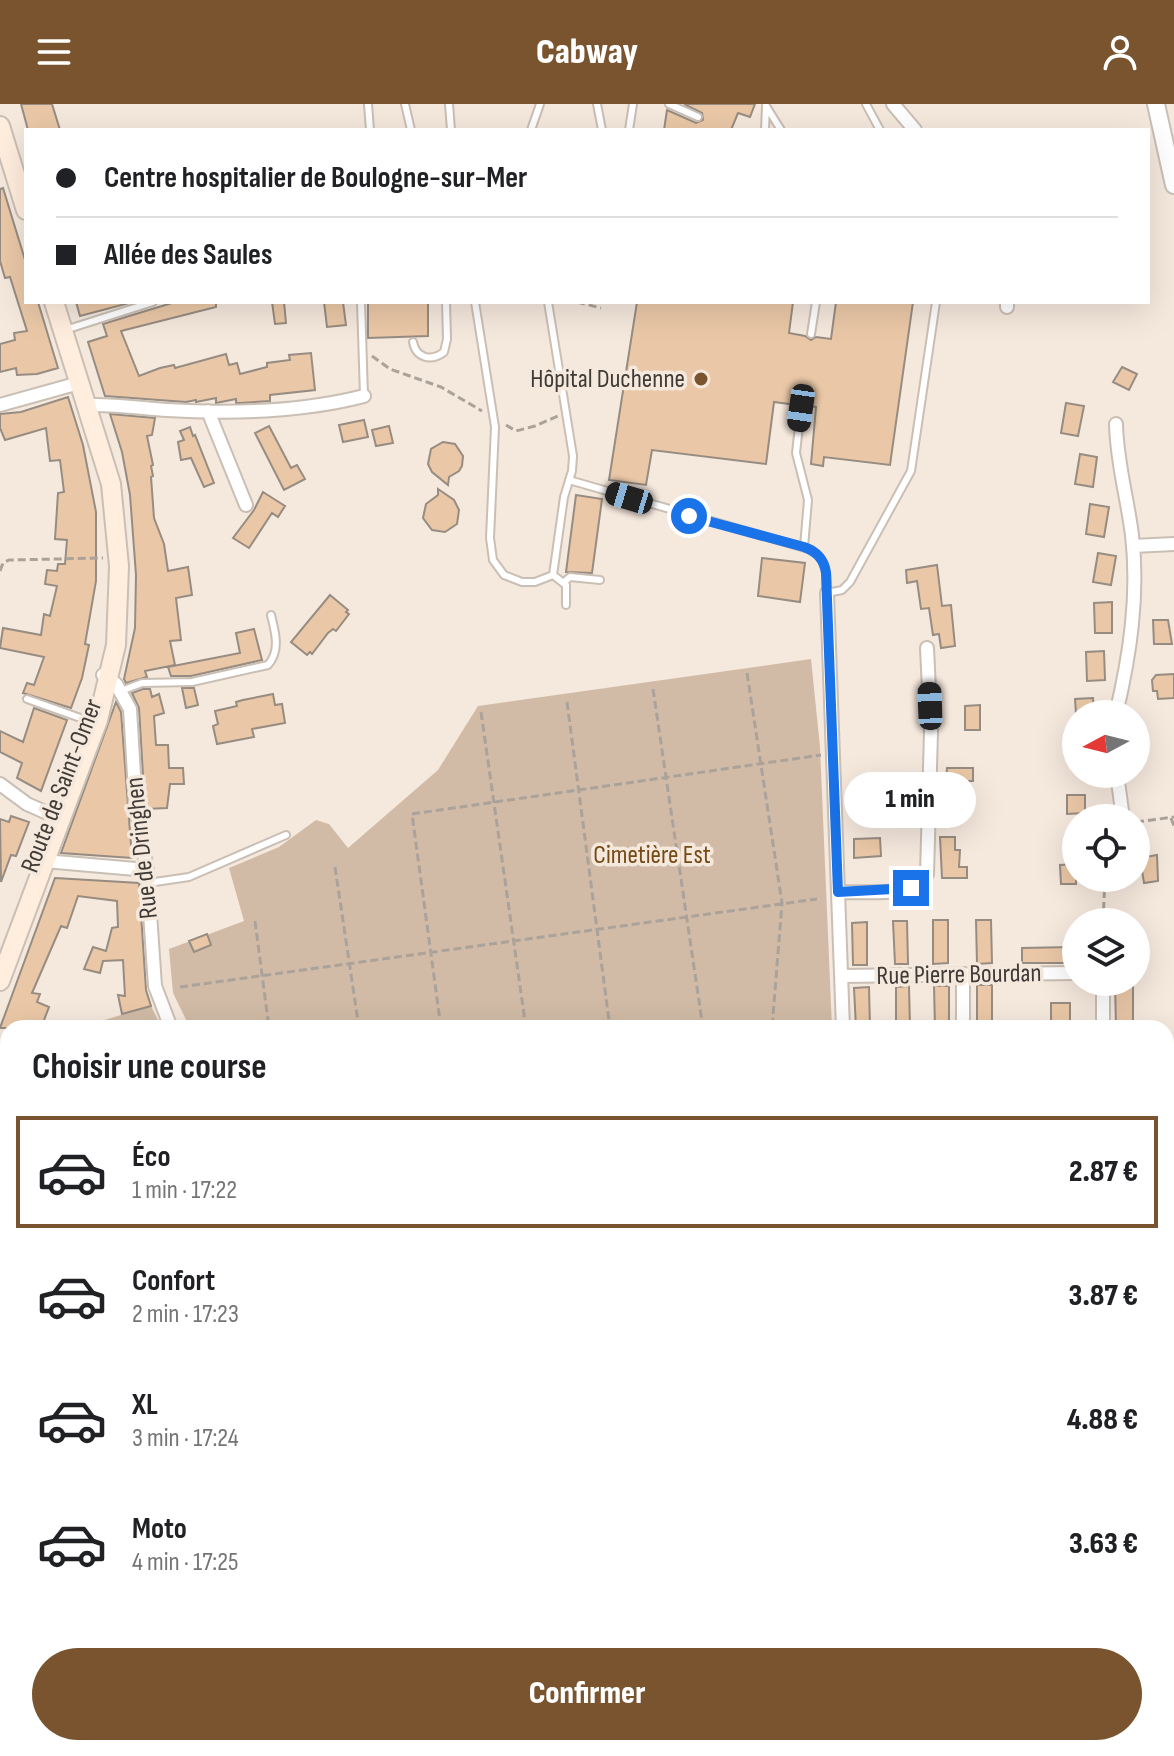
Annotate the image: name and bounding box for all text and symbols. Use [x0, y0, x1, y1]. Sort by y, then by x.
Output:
icon: menu [32, 30, 76, 74]
icon: person [1098, 30, 1142, 74]
text: Cabway [536, 31, 638, 74]
text: Centre hospitalier de Boulogne-sur-Mer [104, 160, 527, 196]
text: Allée des Saules [104, 237, 272, 273]
place label: Hôpital Duchenne [530, 364, 685, 395]
marker: Hôpital Duchenne [692, 370, 710, 388]
car [786, 383, 816, 433]
car [603, 480, 655, 516]
route start [671, 498, 707, 534]
car [917, 682, 943, 730]
street label: Route de Saint-Omer [15, 694, 110, 877]
north arrow [1062, 700, 1150, 788]
map controls [1062, 700, 1150, 996]
callout: 1 min [845, 772, 977, 828]
street label: Rue de Dringhen [119, 776, 165, 920]
text: 1 min [885, 784, 935, 815]
button: locate [1062, 804, 1150, 892]
park label: Cimetière Est [593, 840, 711, 871]
route end [893, 870, 929, 906]
button: layers [1062, 908, 1150, 996]
street label: Rue Pierre Bourdan [876, 958, 1042, 992]
text: Choisir une course [32, 1046, 267, 1089]
icon: car [36, 1136, 108, 1208]
text: Éco [132, 1139, 171, 1175]
text: 2.87 € [1069, 1154, 1138, 1190]
text: 1 min · 17:22 [132, 1175, 237, 1206]
icon: car [36, 1260, 108, 1332]
text: Confort [132, 1263, 215, 1299]
text: 3.87 € [1069, 1278, 1138, 1314]
text: 2 min · 17:23 [132, 1299, 239, 1330]
icon: car [36, 1384, 108, 1456]
text: XL [132, 1387, 158, 1423]
text: 4.88 € [1067, 1402, 1138, 1438]
text: 3 min · 17:24 [132, 1423, 239, 1454]
icon: car [36, 1508, 108, 1580]
text: Moto [132, 1511, 187, 1547]
text: 3.63 € [1069, 1526, 1138, 1562]
text: 4 min · 17:25 [132, 1547, 238, 1578]
button: Confirmer [32, 1648, 1142, 1740]

